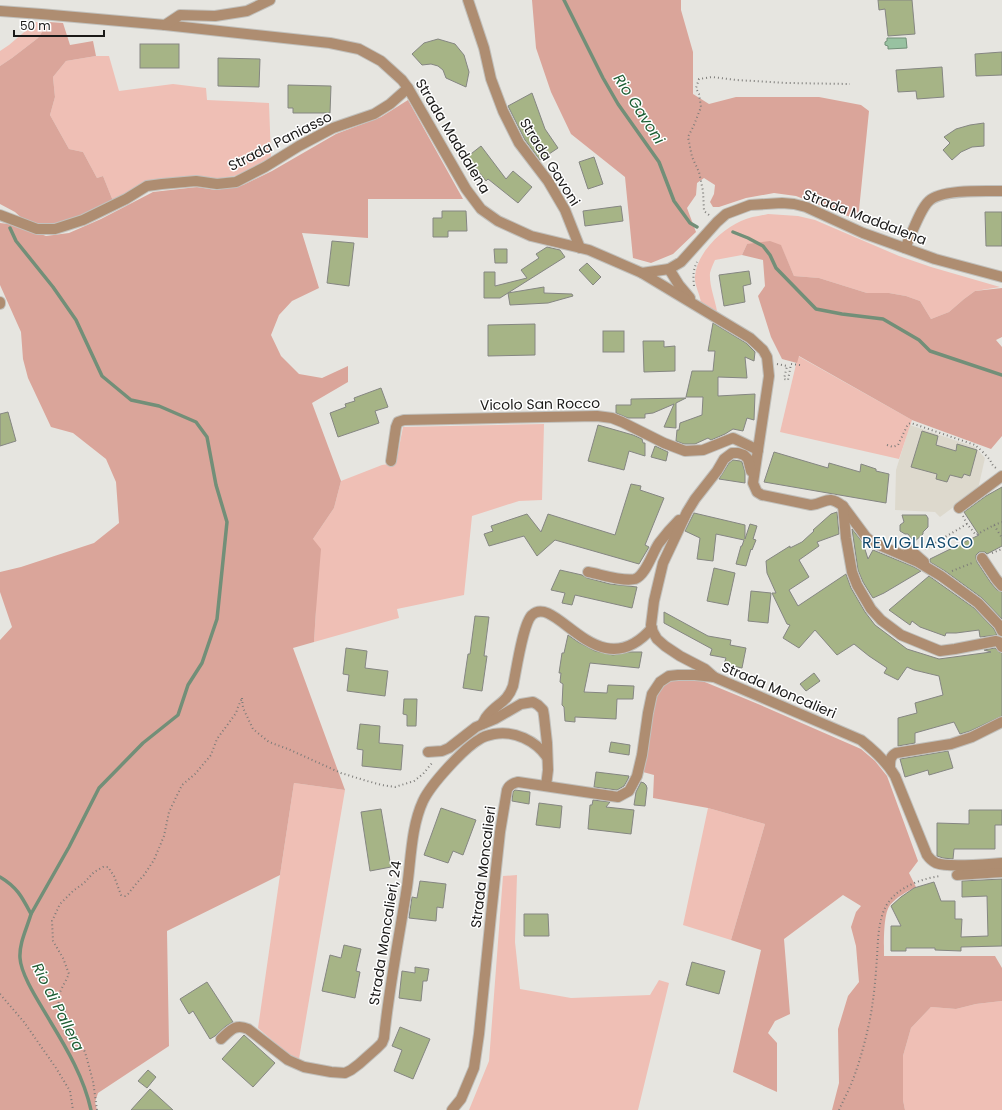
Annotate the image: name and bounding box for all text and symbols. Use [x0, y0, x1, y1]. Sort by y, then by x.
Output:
scale bar [14, 12, 104, 38]
text: 50 m [20, 17, 51, 34]
water label: Rio Gavoni [609, 69, 670, 148]
street label: Strada Maddalena [411, 75, 495, 197]
street label: Strada Paniasso [225, 106, 335, 176]
street label: Strada Gavoni [515, 114, 585, 210]
street label: Strada Maddalena [800, 184, 930, 250]
street label: Vicolo San Rocco [480, 393, 600, 415]
district label: REVIGLIASCO [862, 531, 974, 554]
street label: Strada Moncalieri [719, 657, 839, 723]
street label: Strada Moncalieri [466, 805, 500, 929]
street label: Strada Moncalieri, 24 [364, 859, 406, 1007]
water label: Rio di Pallera [27, 959, 90, 1054]

